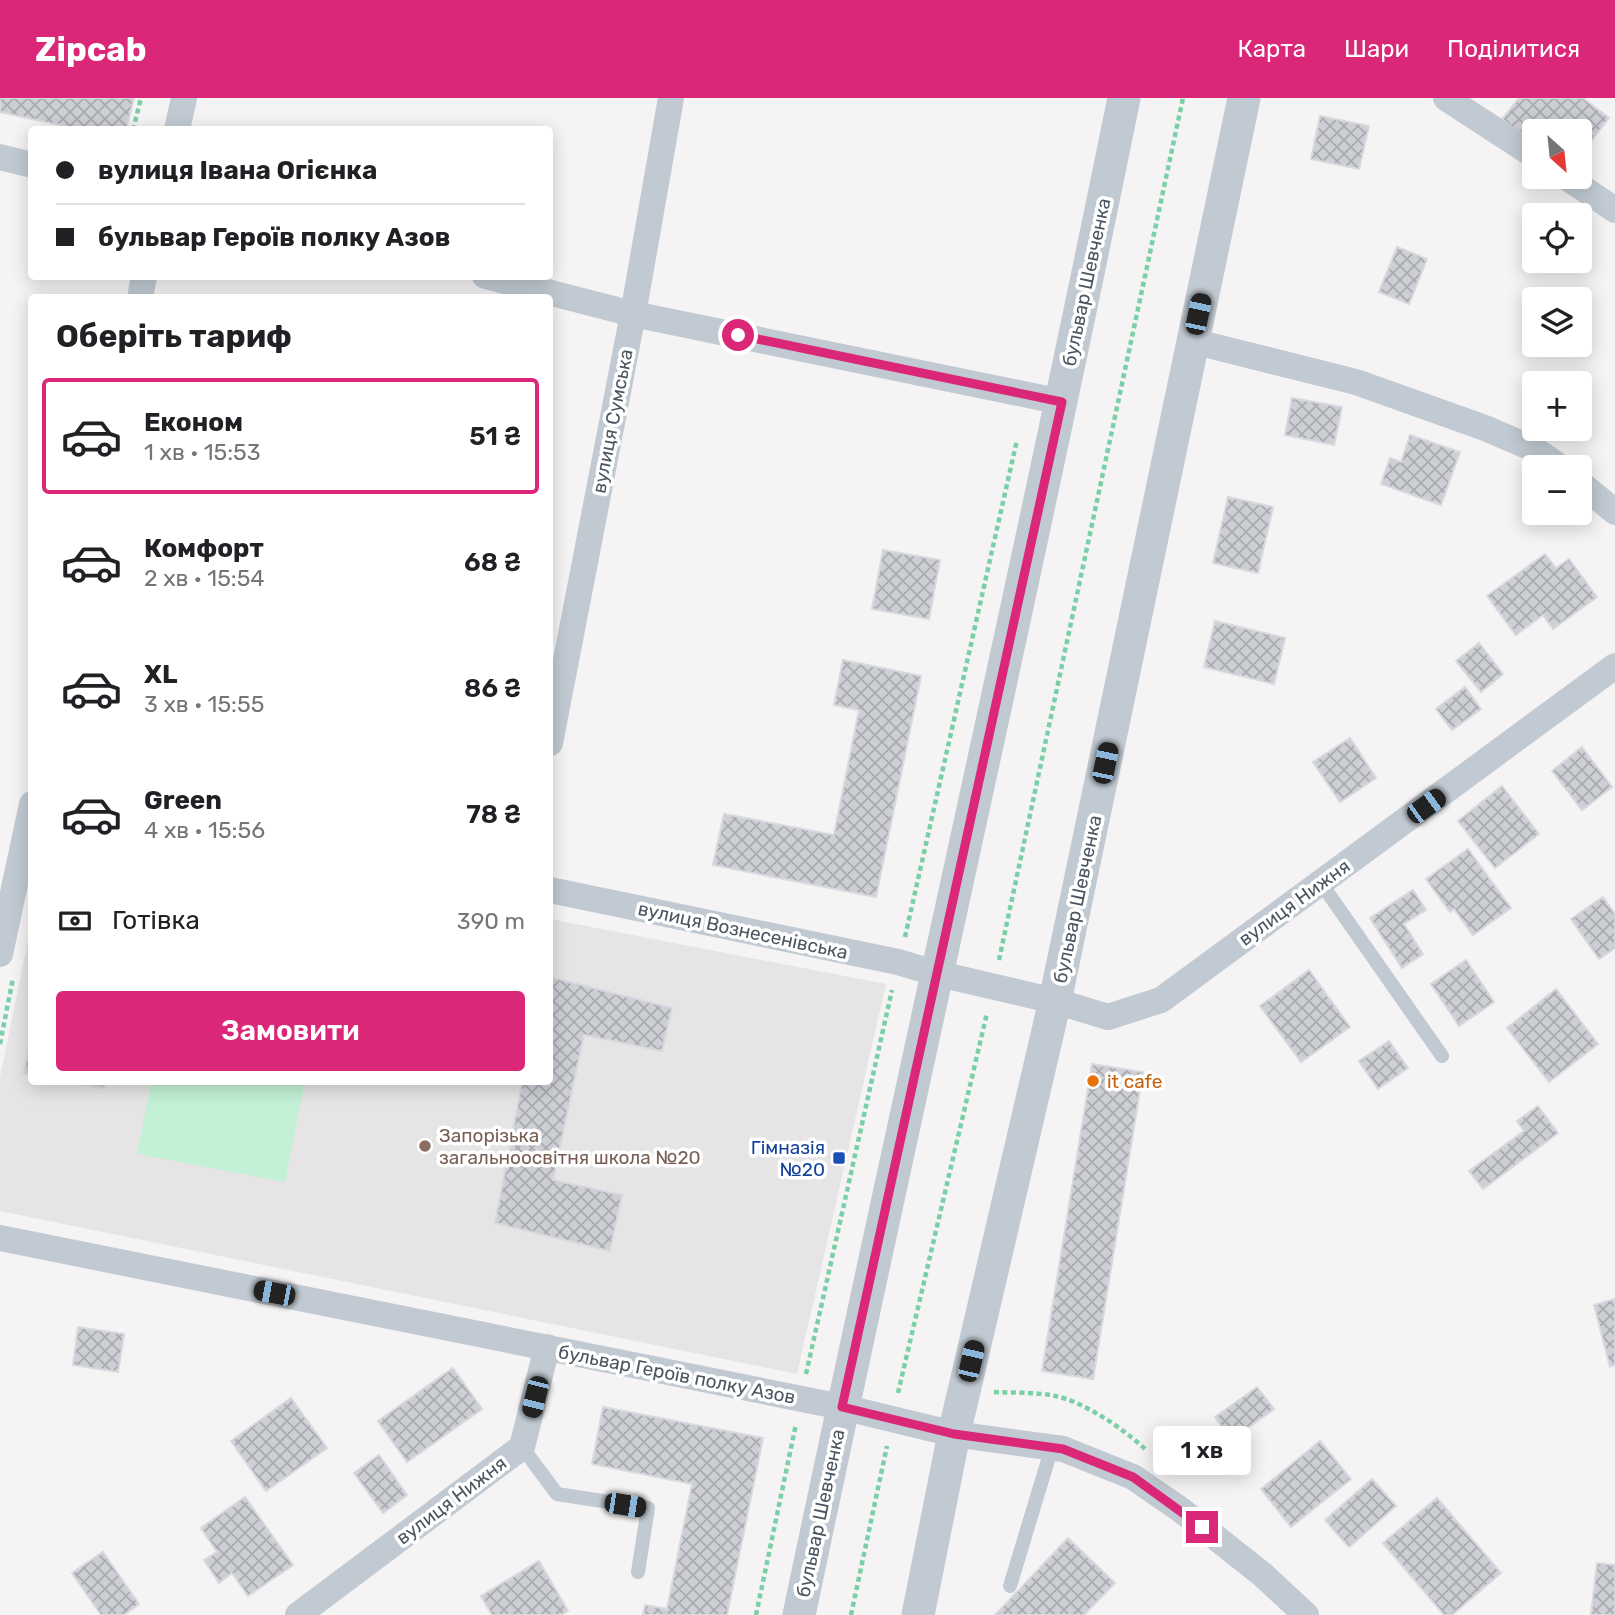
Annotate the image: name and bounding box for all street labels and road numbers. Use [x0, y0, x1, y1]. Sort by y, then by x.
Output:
street label: бульвар Шевченка [1057, 196, 1116, 368]
street label: вулиця Сумська [587, 347, 638, 495]
street label: бульвар Шевченка [1048, 813, 1107, 985]
street label: вулиця Нижня [1234, 854, 1354, 951]
street label: вулиця Вознесенівська [636, 897, 850, 964]
street label: бульвар Героїв полку Азов [556, 1340, 797, 1409]
street label: бульвар Шевченка [791, 1427, 850, 1599]
street label: вулиця Нижня [392, 1451, 511, 1549]

